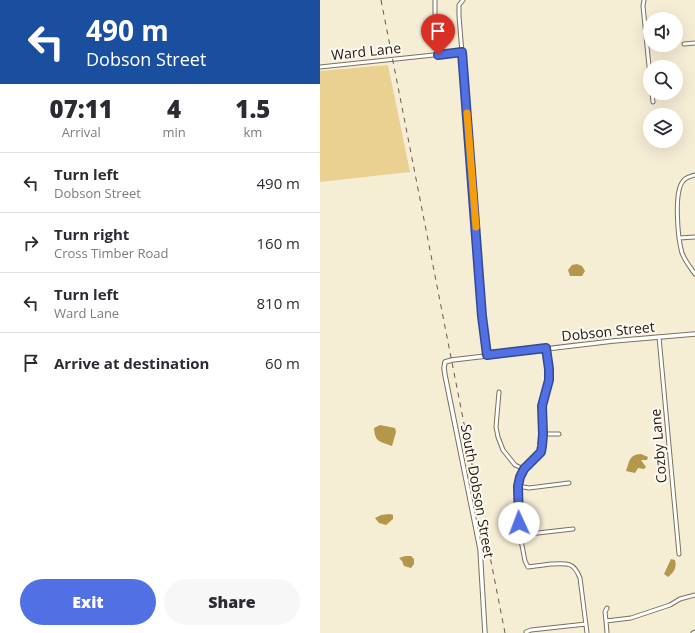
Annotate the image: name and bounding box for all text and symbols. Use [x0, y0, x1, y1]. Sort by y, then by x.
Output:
text: 490 m [86, 11, 169, 49]
map controls [643, 12, 683, 148]
button: sound [643, 12, 683, 52]
pin [421, 14, 455, 55]
icon: left [20, 16, 72, 68]
icon: arrive [427, 20, 449, 42]
street label: Ward Lane [330, 38, 402, 64]
text: Dobson Street [86, 47, 206, 71]
button: search [643, 60, 683, 100]
text: 07:11 [50, 92, 113, 125]
text: 4 [167, 92, 181, 125]
text: 1.5 [235, 92, 270, 125]
button: layers [643, 108, 683, 148]
text: Arrival [62, 123, 101, 141]
text: min [162, 123, 186, 141]
text: km [243, 123, 262, 141]
text: Turn left [54, 164, 119, 184]
icon: left [20, 172, 42, 194]
text: 490 m [256, 173, 300, 193]
text: Dobson Street [54, 184, 141, 202]
text: Turn right [54, 224, 129, 244]
icon: right [20, 232, 42, 254]
text: 160 m [256, 233, 300, 253]
text: Cross Timber Road [54, 244, 169, 262]
text: Turn left [54, 284, 119, 304]
icon: left [20, 292, 42, 314]
text: 810 m [256, 293, 300, 313]
text: Ward Lane [54, 304, 119, 322]
street label: Dobson Street [560, 317, 656, 345]
icon: arrive [20, 352, 42, 374]
text: Arrive at destination [54, 353, 209, 373]
text: 60 m [265, 353, 300, 373]
street label: Cozby Lane [645, 408, 671, 484]
street label: South Dobson Street [457, 423, 499, 559]
position arrow [498, 502, 540, 544]
button: Exit [20, 579, 156, 625]
button: Share [164, 579, 300, 625]

